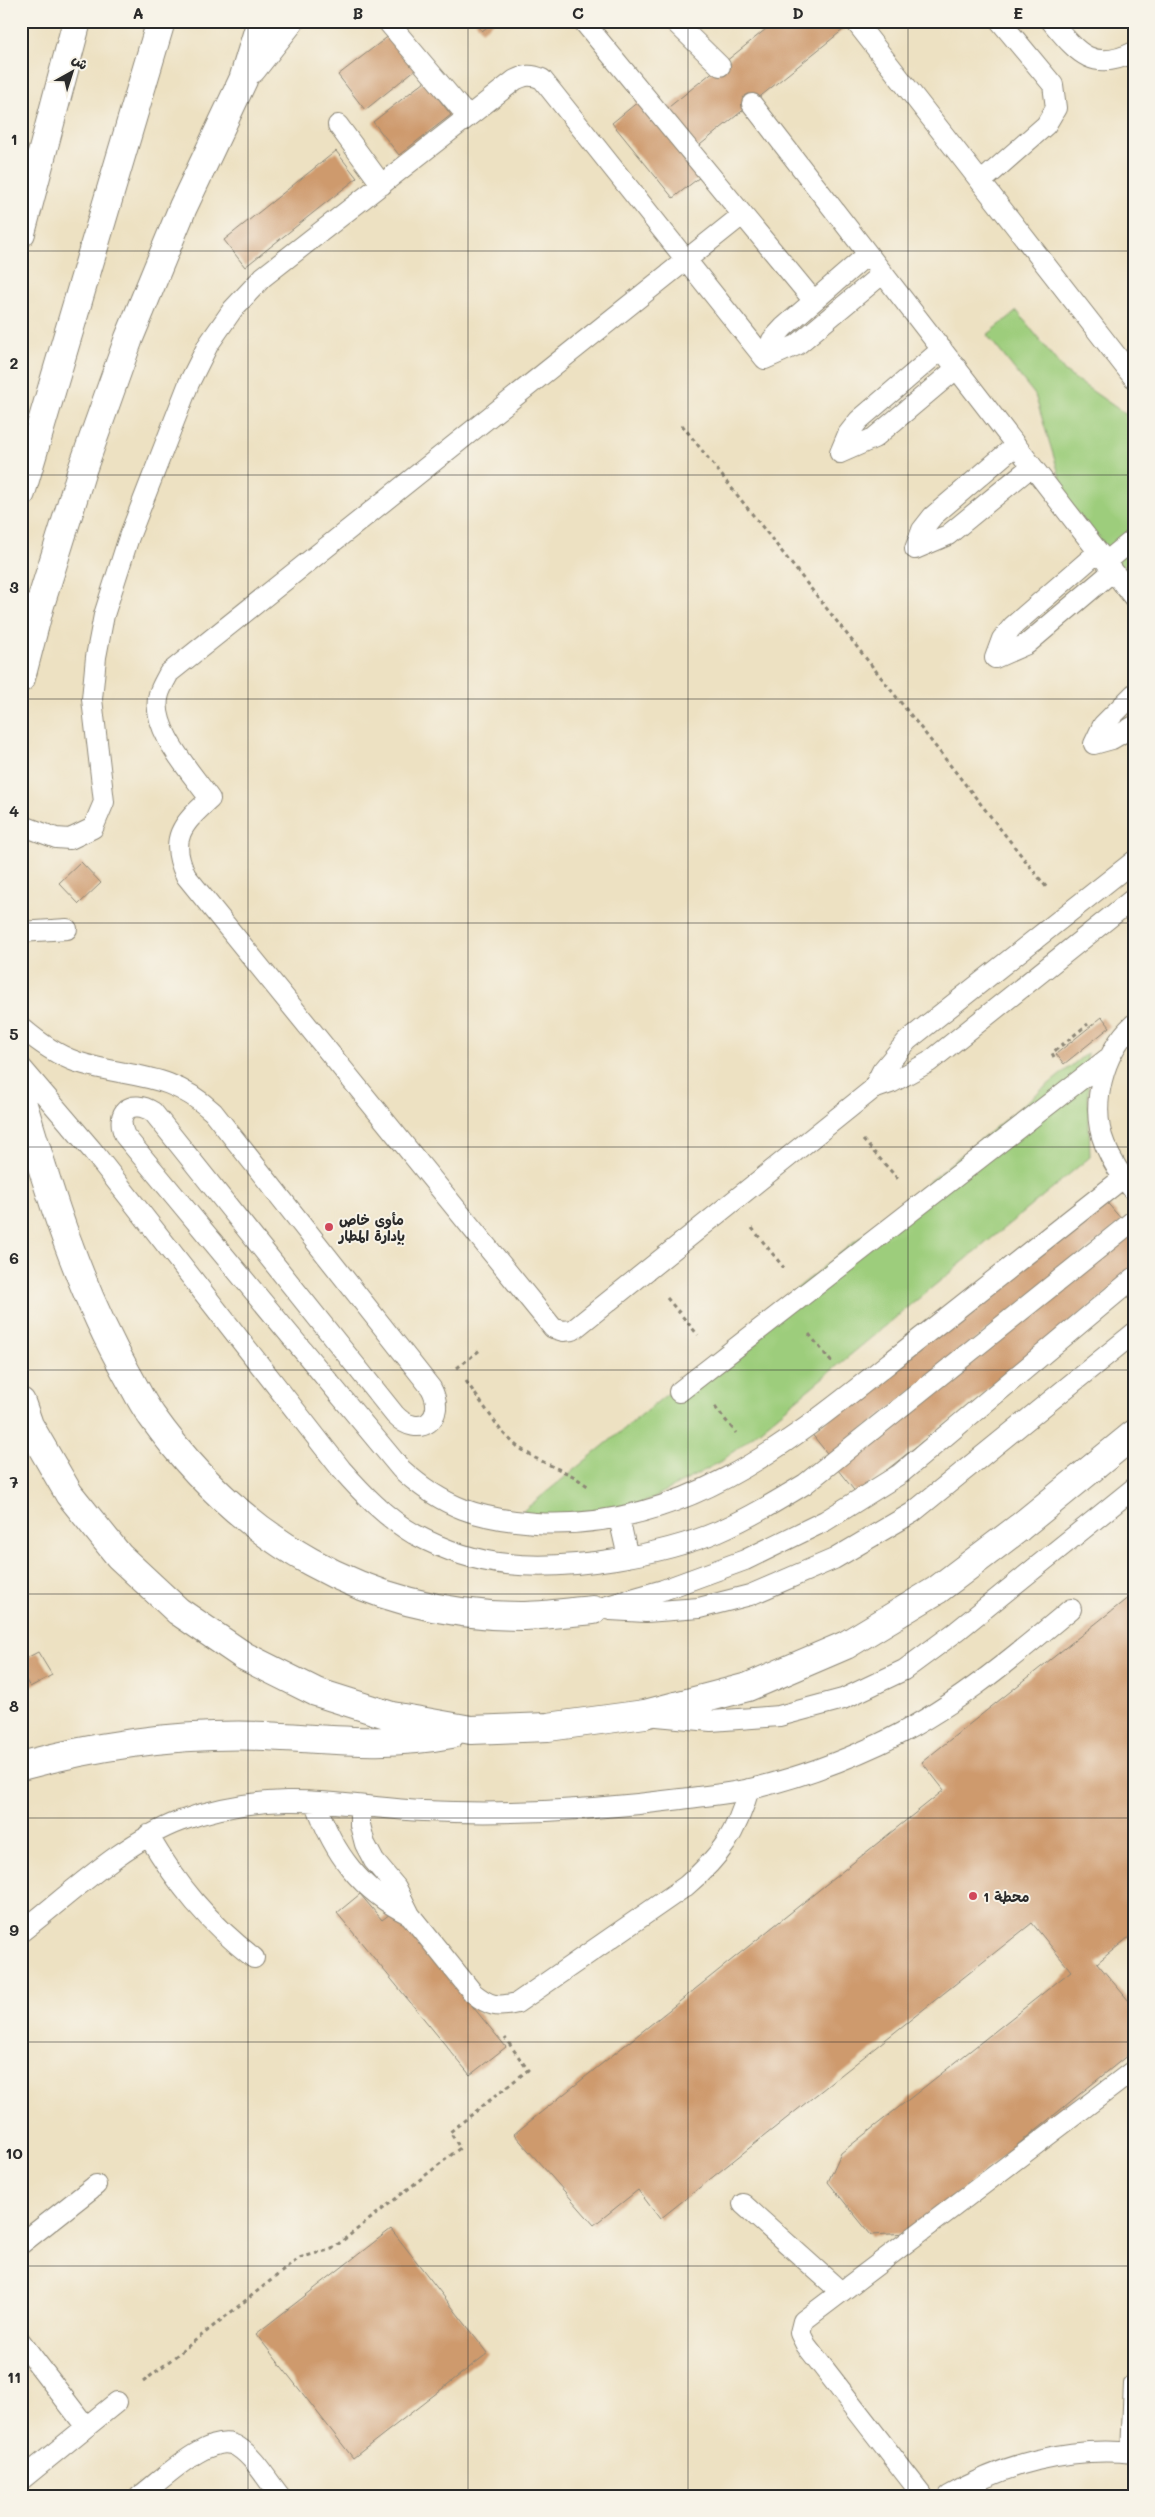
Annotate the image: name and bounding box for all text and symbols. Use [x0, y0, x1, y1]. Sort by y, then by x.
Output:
text: A [132, 2, 144, 23]
text: B [353, 2, 363, 23]
text: C [572, 2, 584, 23]
text: D [792, 2, 804, 23]
text: E [1013, 2, 1023, 23]
north arrow [48, 48, 98, 98]
text: ش [69, 49, 92, 74]
text: 1 [10, 128, 18, 149]
text: 2 [10, 352, 19, 373]
text: 3 [9, 576, 19, 597]
text: 4 [9, 800, 19, 821]
text: 5 [9, 1023, 19, 1044]
place label: مأوى خاص بإدارة المطار [337, 1210, 405, 1245]
marker: مأوى خاص بإدارة المطار [323, 1221, 335, 1233]
text: 6 [9, 1247, 19, 1268]
text: 7 [10, 1471, 19, 1492]
text: 8 [9, 1695, 19, 1716]
place label: محطة 1 [983, 1887, 1029, 1906]
marker: محطة 1 [967, 1890, 979, 1902]
text: 9 [9, 1919, 19, 1940]
text: 10 [5, 2142, 23, 2163]
text: 11 [7, 2366, 21, 2387]

